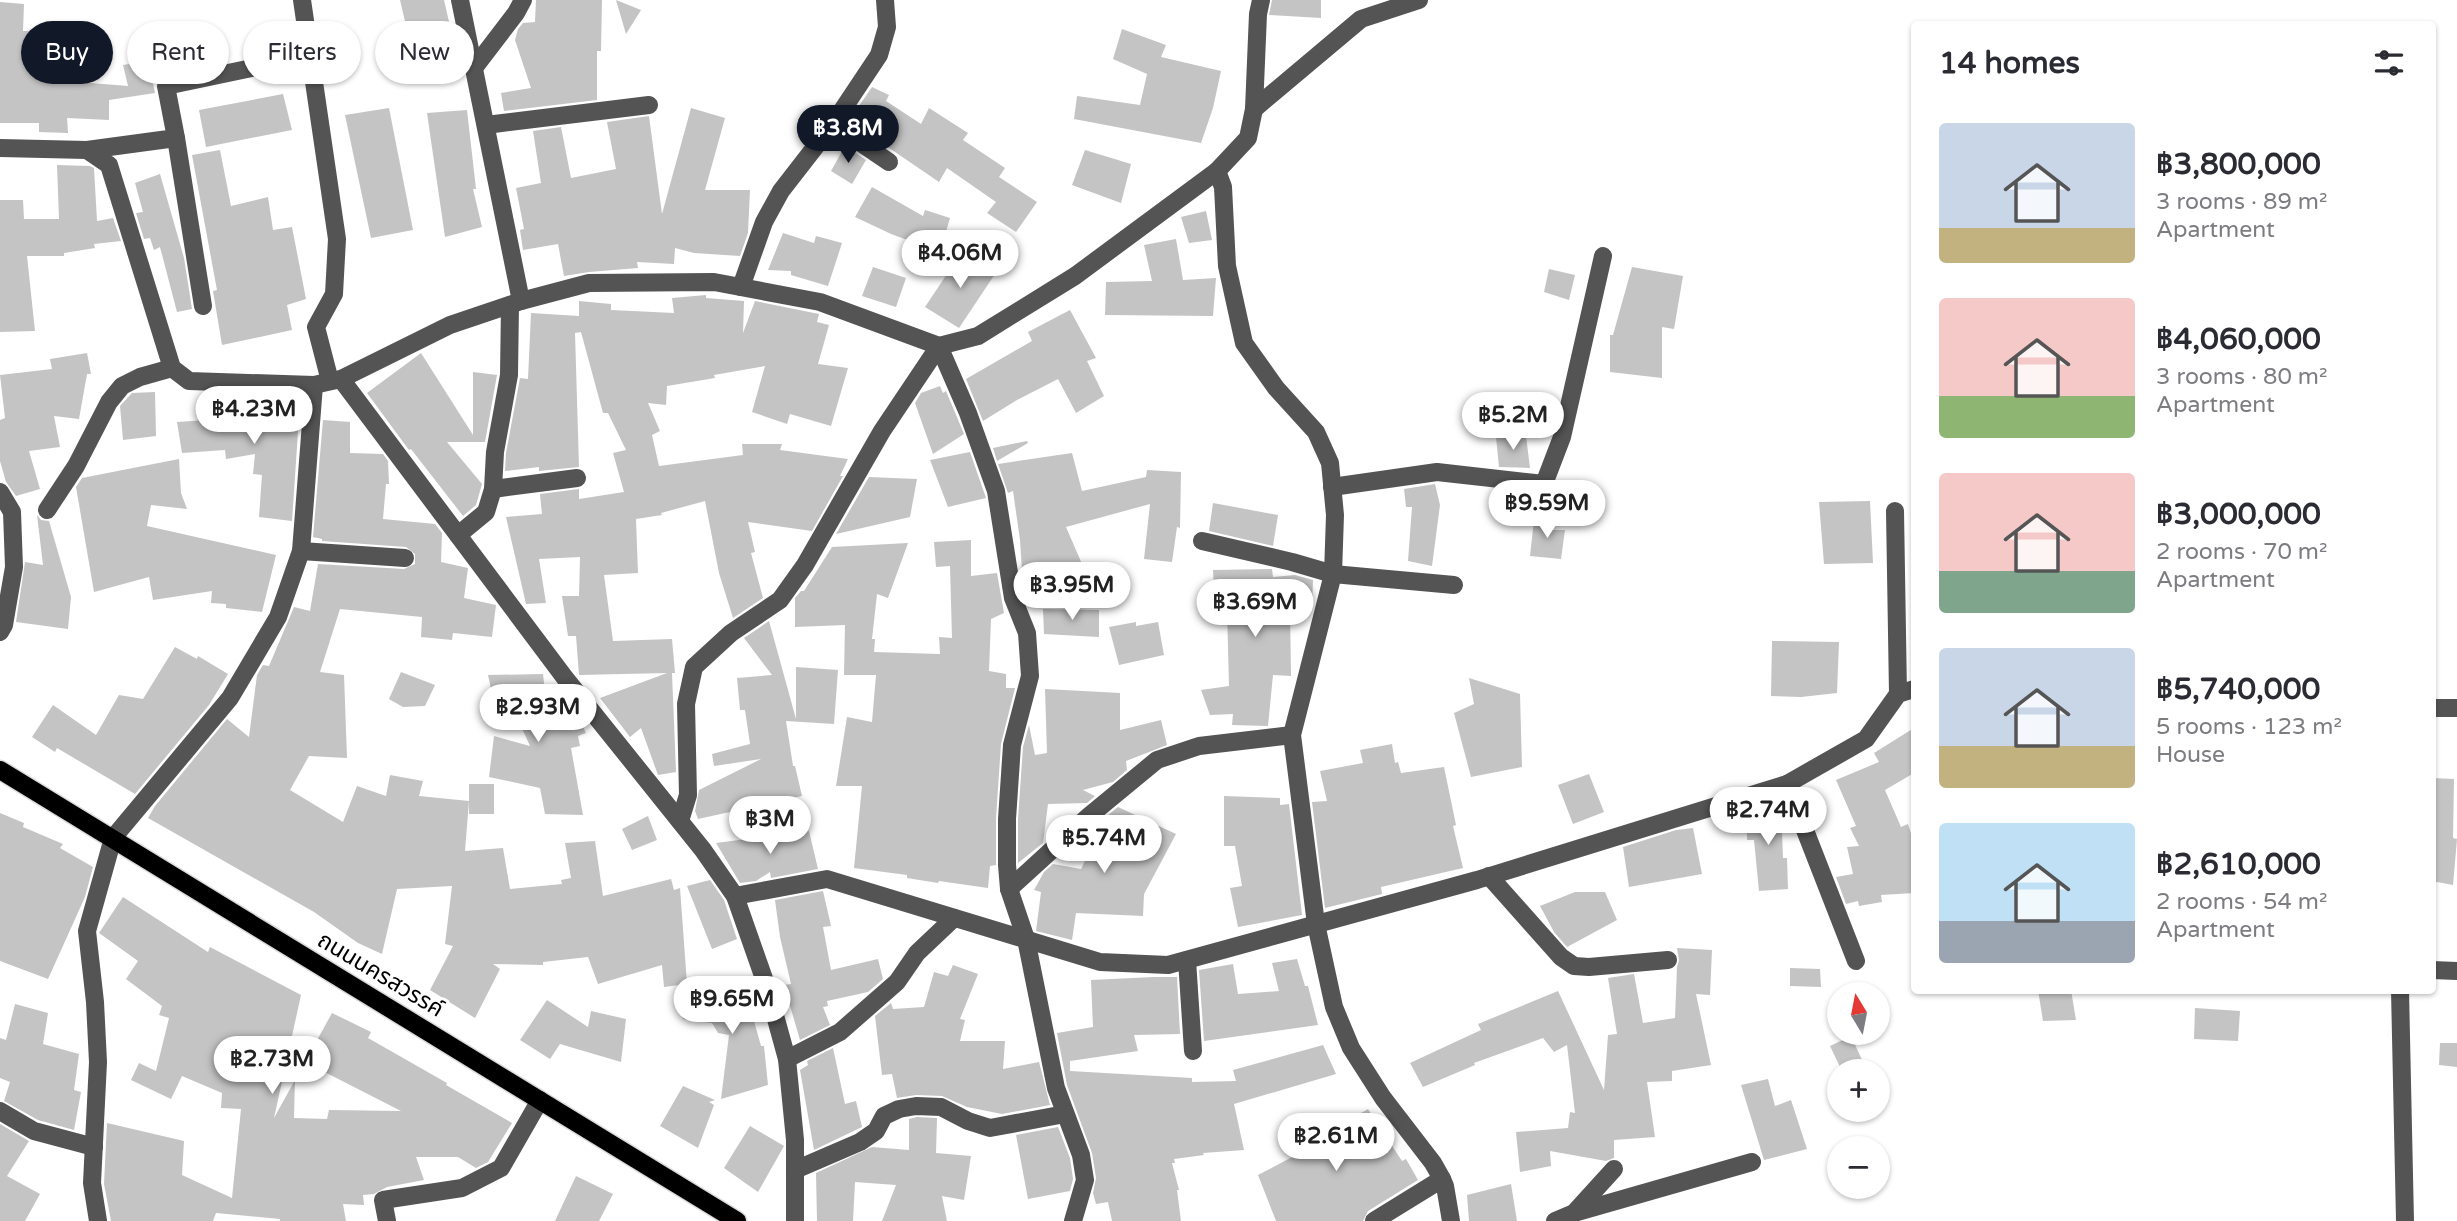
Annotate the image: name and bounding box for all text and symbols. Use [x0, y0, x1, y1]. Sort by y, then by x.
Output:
chip: Buy [21, 21, 113, 84]
chip: Rent [127, 21, 229, 84]
chip: Filters [243, 21, 361, 84]
chip: New [375, 21, 474, 84]
icon: filters [2370, 44, 2408, 82]
text: 14 homes [1939, 45, 2080, 82]
pin: ฿3.8M [799, 106, 897, 165]
text: ฿3.8M [813, 114, 883, 142]
text: ฿3,800,000 [2156, 146, 2321, 183]
icon: home [1995, 151, 2079, 235]
text: 3 rooms · 89 m² [2156, 188, 2327, 216]
text: Apartment [2156, 216, 2275, 244]
pin: ฿4.06M [903, 230, 1017, 290]
text: ฿4.06M [918, 239, 1002, 267]
text: ฿4,060,000 [2156, 321, 2321, 358]
icon: home [1995, 326, 2079, 410]
text: 3 rooms · 80 m² [2156, 363, 2327, 391]
pin: ฿4.23M [197, 386, 311, 446]
text: Apartment [2156, 391, 2275, 419]
pin: ฿5.2M [1464, 392, 1562, 452]
text: ฿4.23M [212, 395, 296, 423]
text: ฿5.2M [1478, 401, 1548, 429]
pin: ฿9.59M [1490, 480, 1604, 540]
text: ฿9.59M [1505, 489, 1589, 517]
text: ฿3,000,000 [2156, 496, 2321, 533]
icon: home [1995, 501, 2079, 585]
text: 2 rooms · 70 m² [2156, 538, 2327, 566]
pin: ฿3.95M [1015, 562, 1129, 622]
text: Apartment [2156, 566, 2275, 594]
text: ฿3.95M [1030, 571, 1114, 599]
pin: ฿3.69M [1198, 580, 1312, 639]
text: ฿3.69M [1213, 588, 1297, 616]
text: ฿5,740,000 [2156, 671, 2320, 708]
icon: home [1995, 676, 2079, 760]
pin: ฿2.93M [481, 684, 595, 744]
text: ฿2.93M [496, 693, 580, 721]
text: 5 rooms · 123 m² [2156, 713, 2342, 741]
text: House [2156, 741, 2225, 769]
pin: ฿2.74M [1711, 788, 1825, 847]
pin: ฿3M [736, 796, 804, 856]
text: ฿2.74M [1726, 796, 1810, 824]
text: ฿3M [745, 805, 795, 833]
pin: ฿5.74M [1047, 816, 1161, 875]
text: ฿5.74M [1062, 824, 1146, 852]
text: ฿2,610,000 [2156, 846, 2321, 883]
icon: home [1995, 851, 2079, 935]
text: 2 rooms · 54 m² [2156, 888, 2327, 916]
text: Apartment [2156, 916, 2275, 944]
street label: ถนนนครสวรรค์ [312, 926, 449, 1024]
pin: ฿9.65M [675, 976, 789, 1036]
north arrow [1827, 982, 1890, 1045]
map controls [1827, 982, 1890, 1199]
text: ฿9.65M [690, 985, 774, 1013]
pin: ฿2.73M [215, 1036, 329, 1096]
text: ฿2.73M [230, 1045, 314, 1073]
button: + [1827, 1059, 1890, 1122]
pin: ฿2.61M [1279, 1114, 1393, 1173]
text: ฿2.61M [1294, 1122, 1378, 1150]
button: − [1827, 1136, 1890, 1199]

